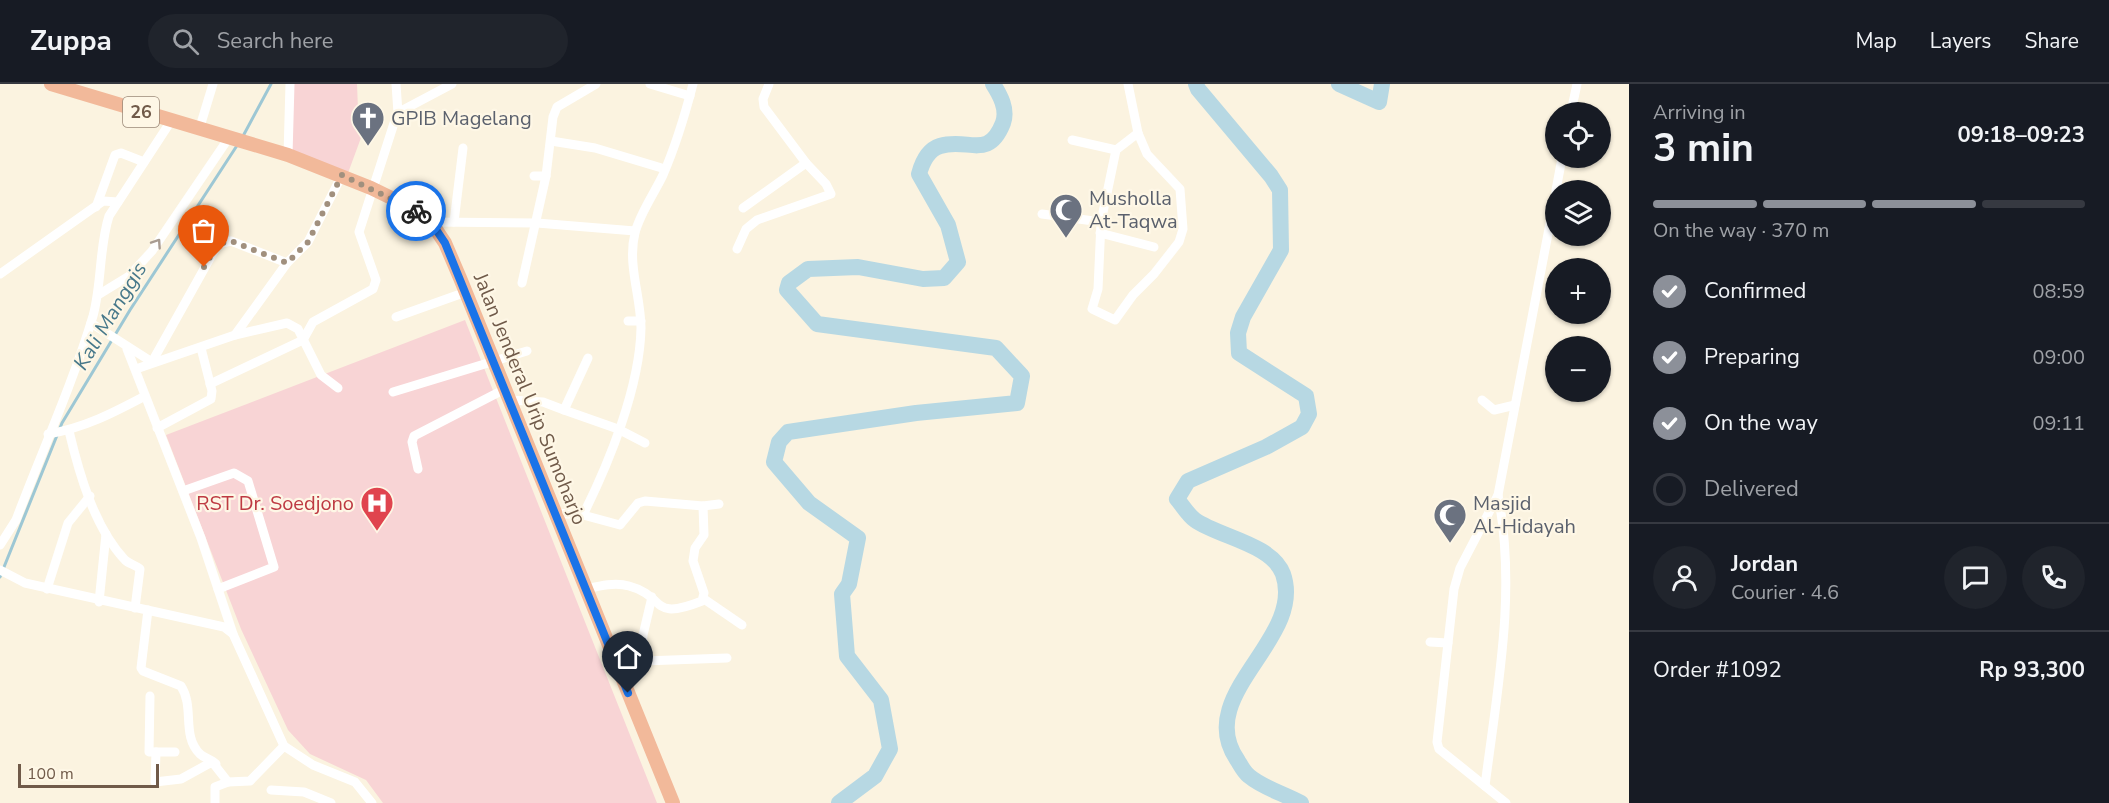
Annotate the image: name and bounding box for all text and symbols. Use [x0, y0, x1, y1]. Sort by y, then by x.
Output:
search box [148, 14, 568, 68]
text: Zuppa [30, 22, 112, 60]
icon: search [169, 25, 202, 58]
text: Search here [217, 26, 333, 56]
text: Map [1855, 27, 1897, 55]
text: Layers [1930, 27, 1991, 55]
text: Share [2024, 27, 2079, 55]
road number: 26 [123, 97, 159, 127]
text: Arriving in [1653, 99, 1746, 126]
church icon: GPIB Magelang [350, 100, 386, 147]
map controls [1545, 102, 1611, 402]
button: locate [1545, 102, 1611, 168]
place label: GPIB Magelang [391, 105, 532, 132]
text: 09:18–09:23 [1957, 120, 2085, 150]
text: 3 min [1653, 122, 1754, 175]
button: layers [1545, 180, 1611, 246]
courier [386, 181, 446, 241]
place label: Musholla At-Taqwa [1089, 185, 1178, 235]
mosque icon: Musholla At-Taqwa [1048, 192, 1084, 239]
icon: bike [400, 195, 433, 228]
pin [178, 205, 229, 267]
icon: bag [187, 214, 220, 247]
text: On the way · 370 m [1653, 217, 1829, 244]
one-way arrow [150, 239, 161, 250]
water label: Kali Manggis [67, 257, 153, 375]
button: + [1545, 258, 1611, 324]
street label: Jalan Jenderal Urip Sumoharjo [467, 268, 593, 529]
icon: check [1653, 275, 1686, 308]
text: Confirmed [1704, 276, 1806, 306]
text: 08:59 [2032, 278, 2085, 305]
button: − [1545, 336, 1611, 402]
icon: check [1653, 341, 1686, 374]
text: Preparing [1704, 342, 1800, 372]
text: 09:00 [2032, 344, 2085, 371]
icon: check [1653, 407, 1686, 440]
text: On the way [1704, 408, 1818, 438]
text: 09:11 [2032, 410, 2085, 437]
text: Delivered [1704, 474, 1799, 504]
hospital icon: RST Dr. Soedjono [359, 485, 395, 532]
place label: RST Dr. Soedjono [196, 490, 354, 517]
place label: Masjid Al-Hidayah [1473, 490, 1576, 540]
mosque icon: Masjid Al-Hidayah [1432, 497, 1468, 544]
button: person [1653, 546, 1716, 609]
button: chat [1944, 546, 2007, 609]
button: phone [2022, 546, 2085, 609]
text: Jordan [1731, 549, 1798, 579]
text: Courier · 4.6 [1731, 579, 1839, 606]
pin [602, 631, 653, 693]
icon: home [611, 640, 644, 673]
text: Order #1092 [1653, 655, 1782, 685]
text: Rp 93,300 [1979, 655, 2085, 685]
scale bar [18, 761, 159, 788]
text: 100 m [27, 763, 74, 785]

